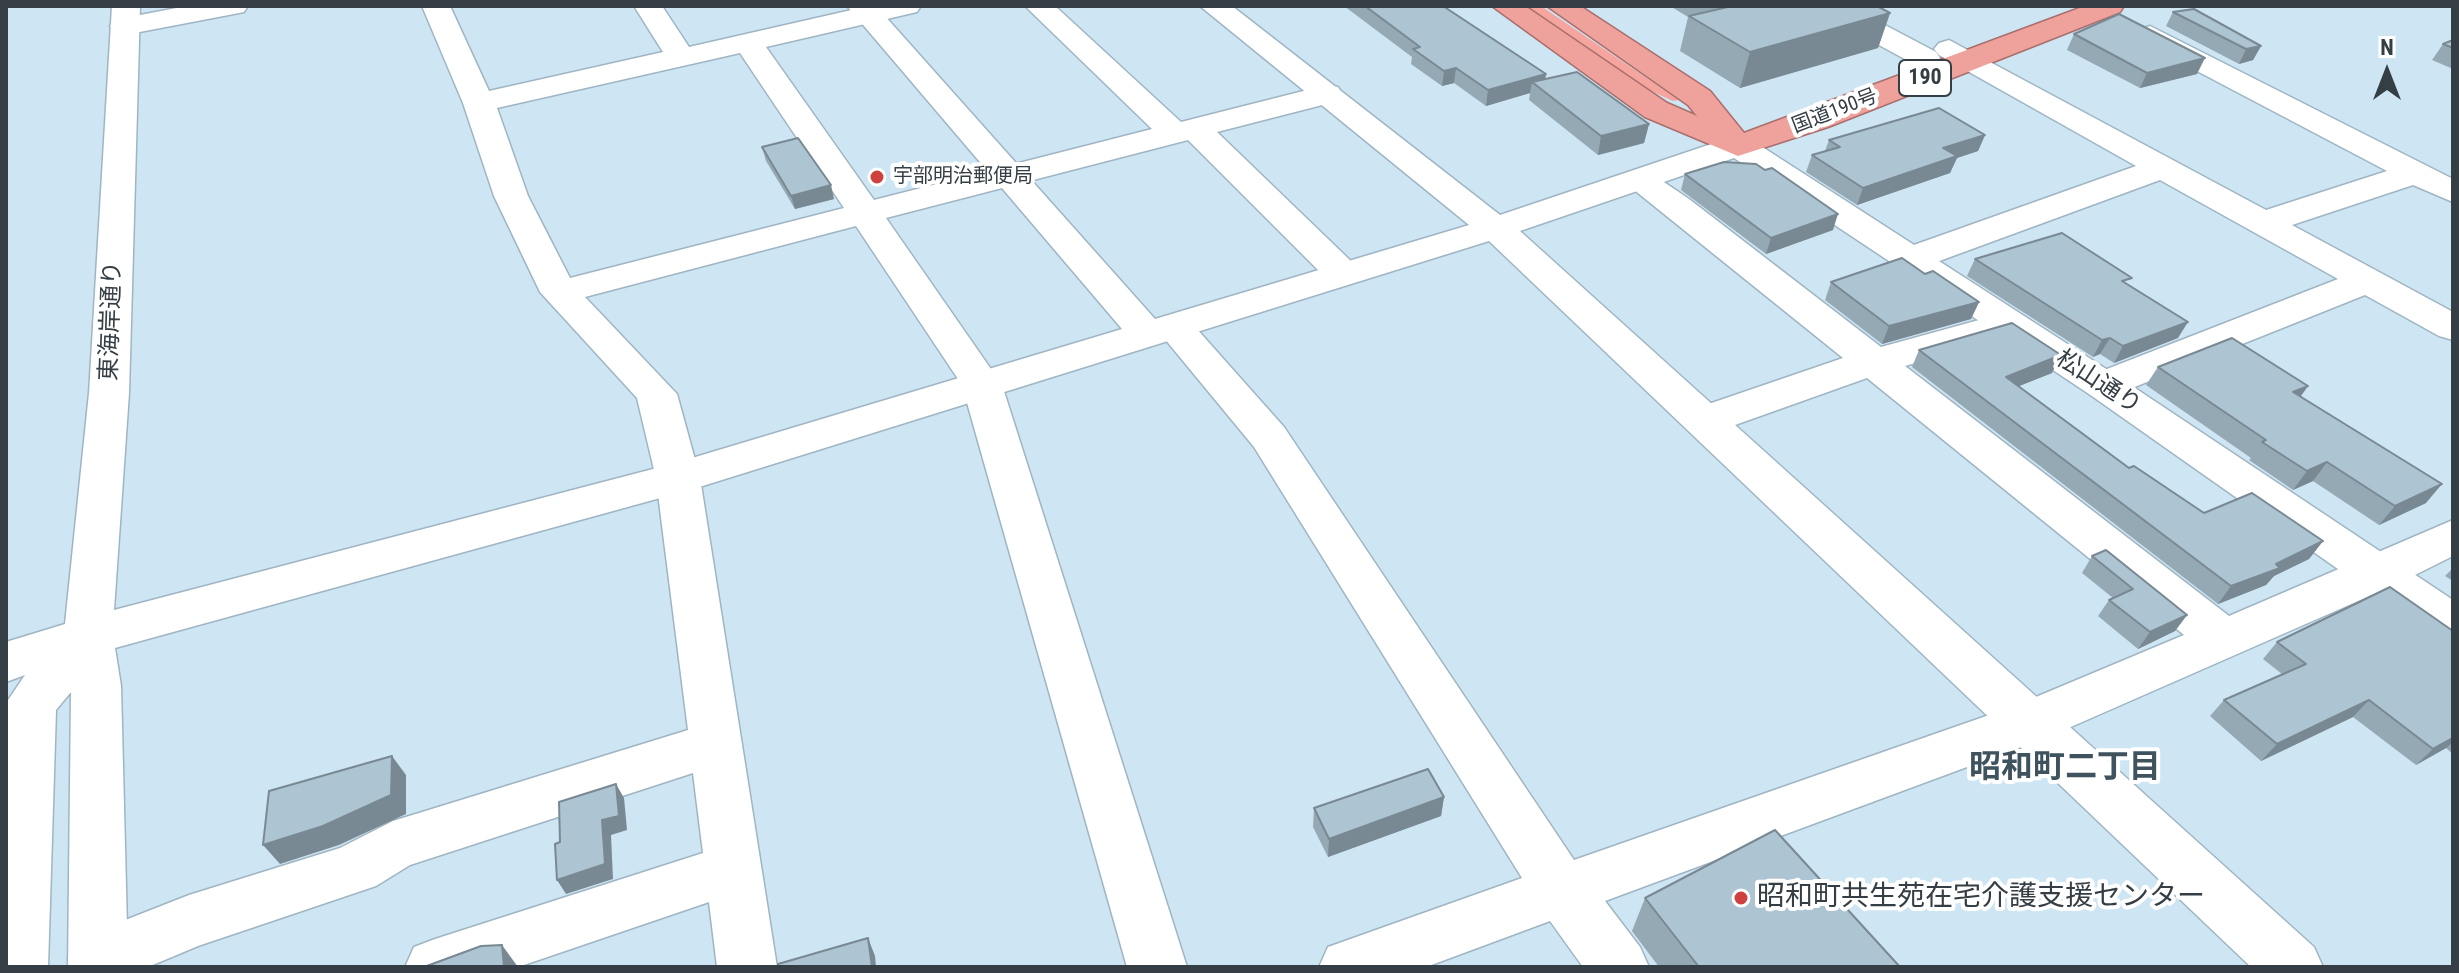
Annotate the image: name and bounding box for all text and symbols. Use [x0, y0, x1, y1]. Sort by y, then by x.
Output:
north arrow [2347, 32, 2427, 112]
text: N [2380, 35, 2394, 60]
road number: 190 [1899, 60, 1951, 96]
street label: 国道190号 [1789, 85, 1881, 139]
place label: 宇部明治郵便局 [893, 165, 1033, 189]
marker: 宇部明治郵便局 [868, 168, 886, 186]
street label: 東海岸通り [96, 261, 128, 381]
street label: 松山通り [2050, 345, 2146, 421]
district label: 昭和町二丁目 [1969, 750, 2161, 788]
place label: 昭和町共生苑在宅介護支援センター [1757, 881, 2205, 915]
marker: 昭和町共生苑在宅介護支援センター [1732, 889, 1750, 907]

